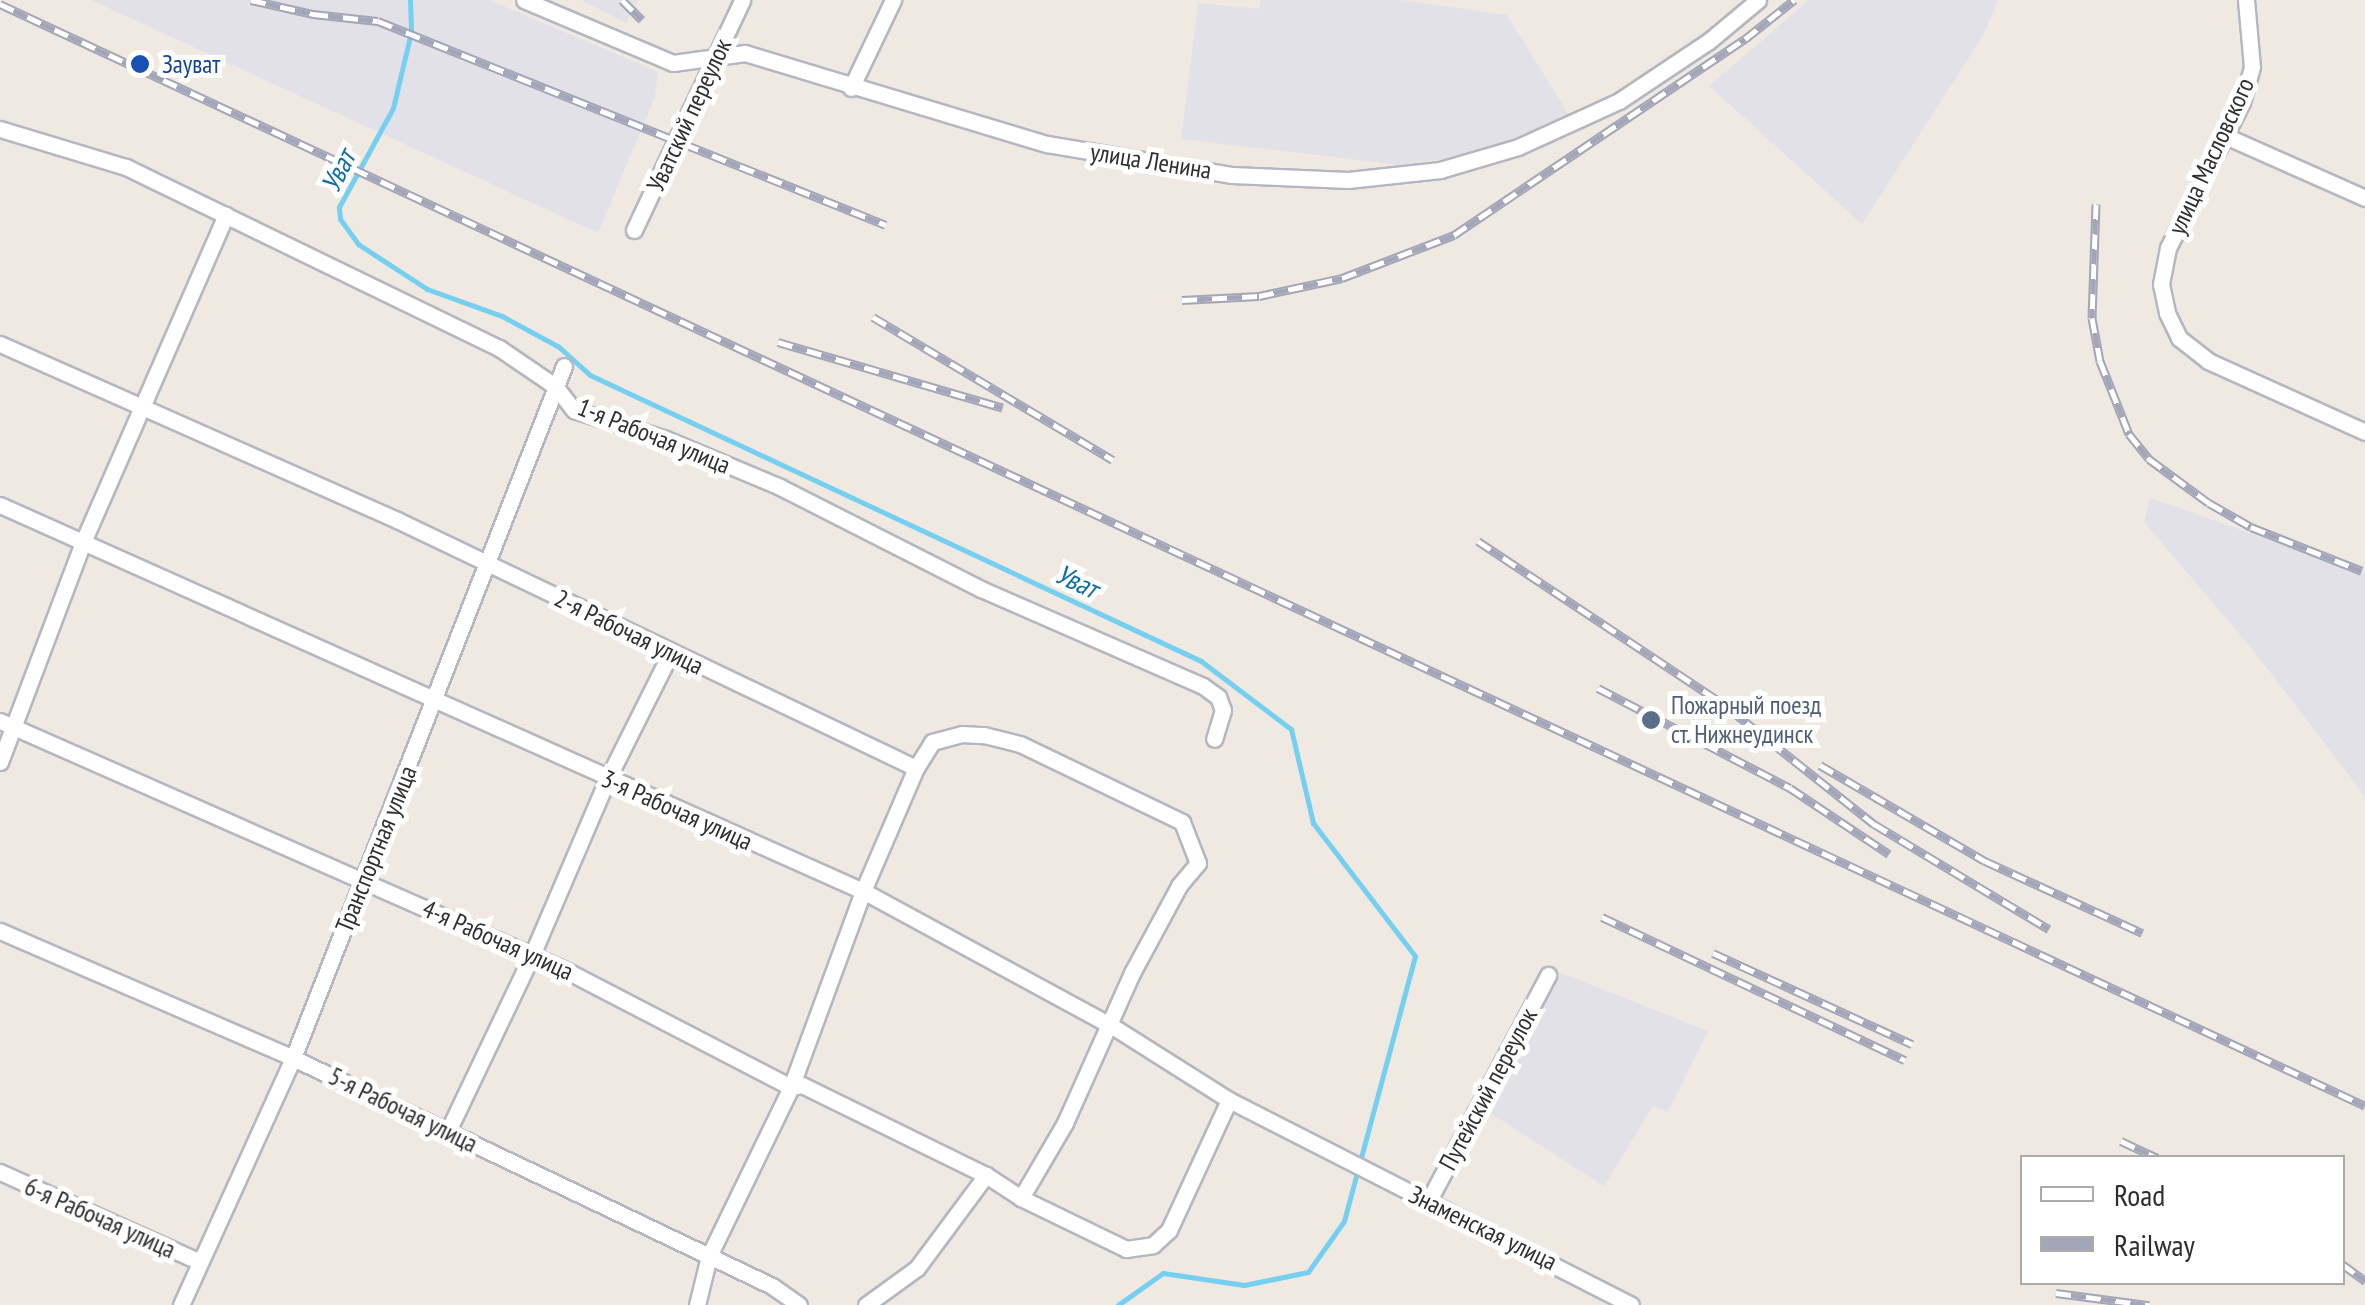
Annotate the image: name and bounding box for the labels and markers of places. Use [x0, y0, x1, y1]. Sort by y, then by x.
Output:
place label: Зауват [162, 49, 220, 79]
marker: Зауват [127, 51, 153, 77]
place label: Пожарный поезд ст. Нижнеудинск [1671, 691, 1821, 750]
marker: Пожарный поезд ст. Нижнеудинск [1640, 709, 1662, 731]

